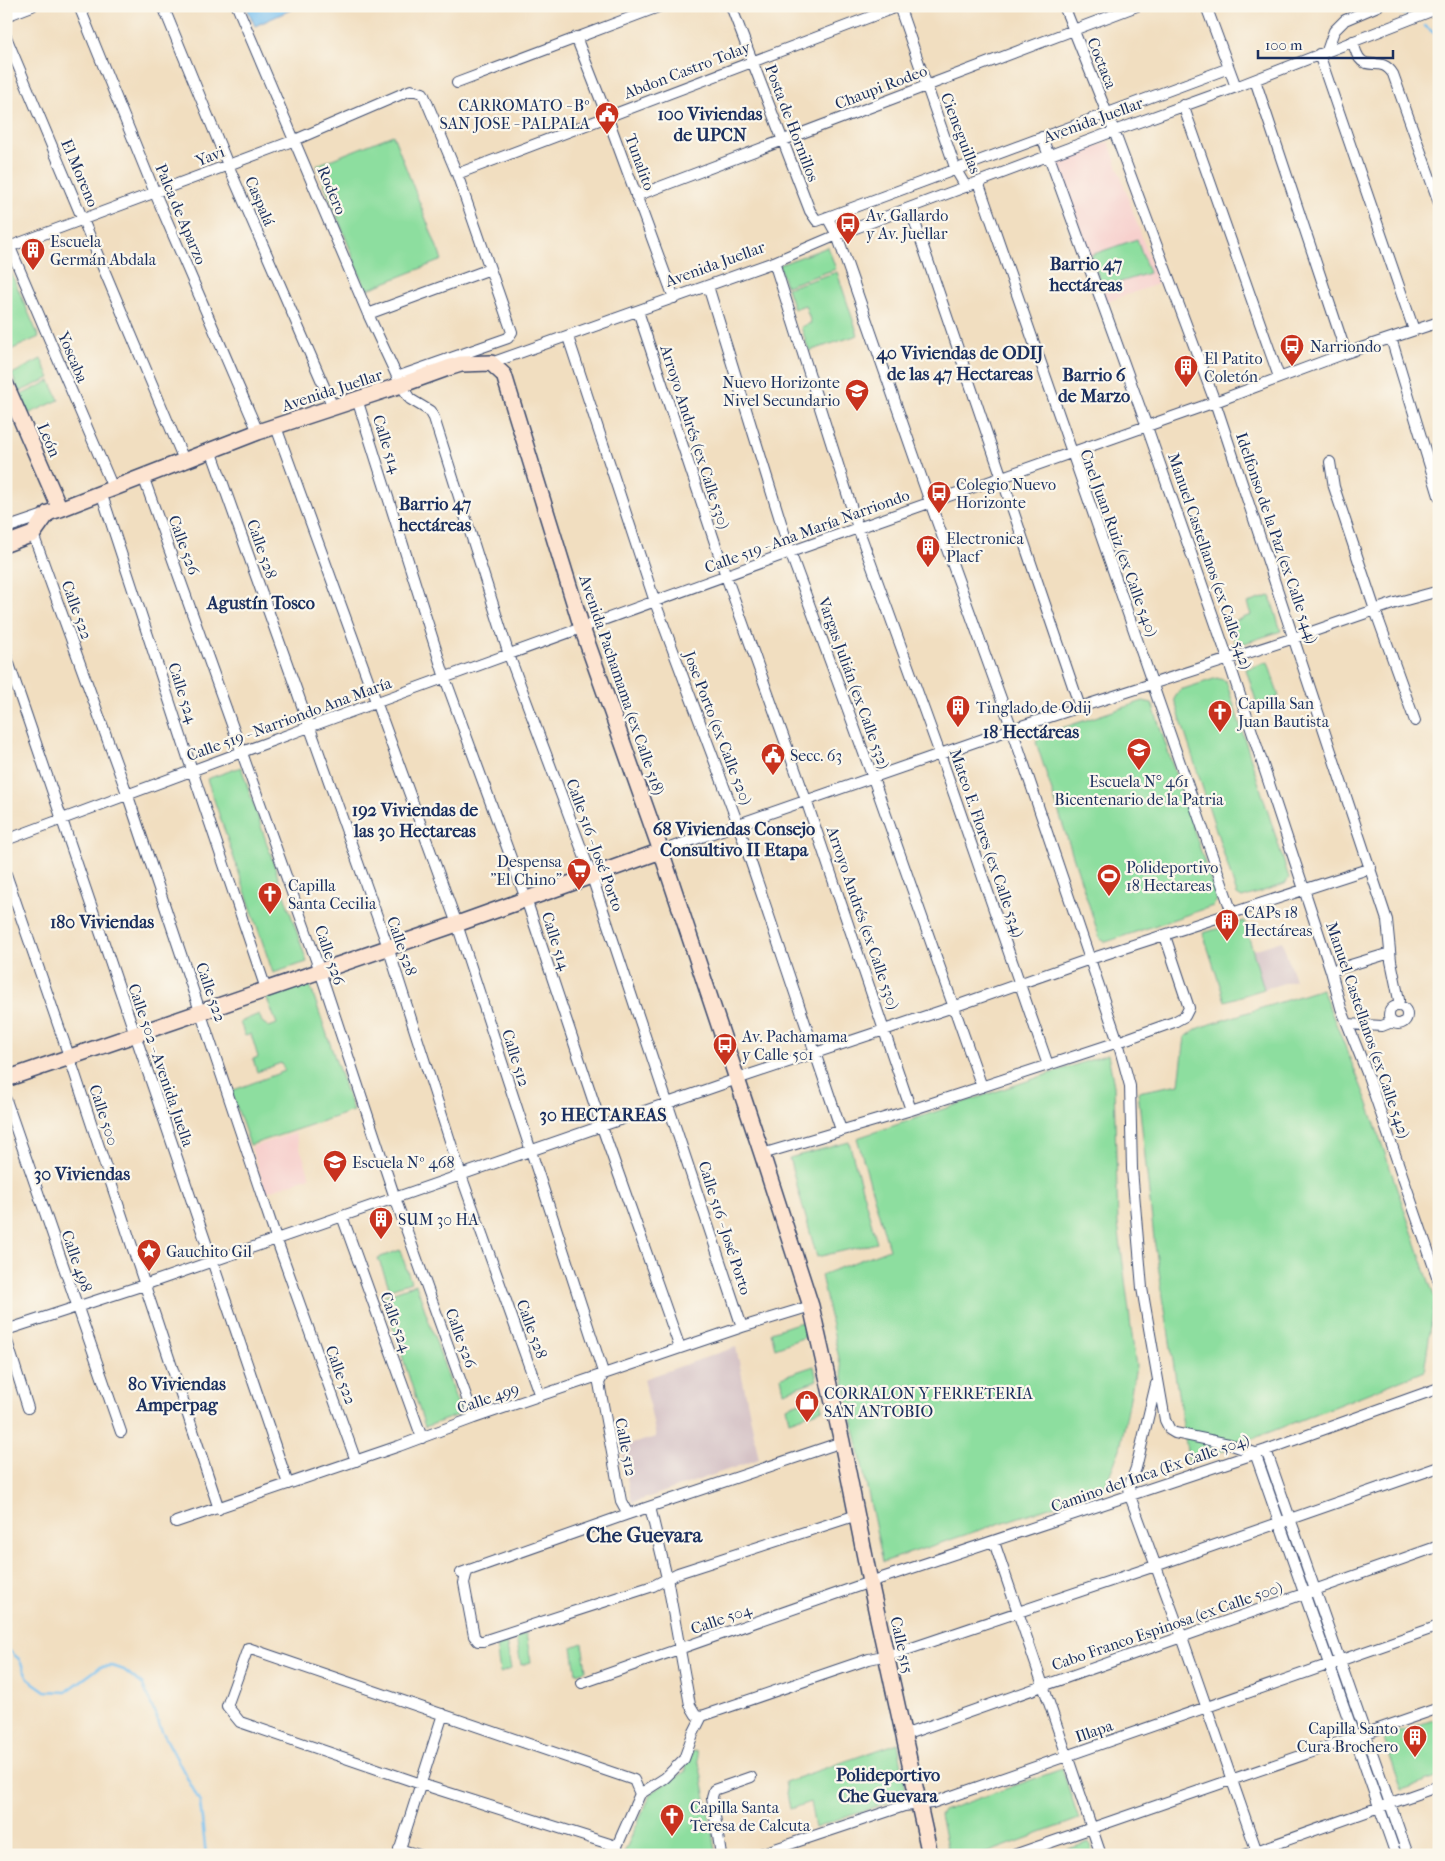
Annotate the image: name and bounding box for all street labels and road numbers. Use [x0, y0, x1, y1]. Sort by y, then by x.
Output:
street label: Coctaca [1083, 35, 1121, 92]
street label: Abdon Castro Tolay [620, 37, 753, 103]
street label: Chaupi Rodeo [832, 61, 930, 113]
street label: Posta de Hornillos [761, 62, 823, 184]
street label: Cieneguillas [937, 90, 985, 176]
street label: Avenida Juellar [1040, 93, 1146, 147]
street label: Tunalito [621, 131, 659, 193]
street label: El Moreno [57, 136, 103, 210]
street label: Yavi [192, 142, 227, 171]
street label: Palca de Aparzo [151, 161, 211, 267]
street label: Rodero [313, 163, 351, 217]
street label: Caspalá [241, 173, 279, 229]
street label: Avenida Juellar [662, 237, 768, 291]
street label: Yoscaba [53, 328, 92, 386]
street label: Arroyo Andrés (ex Calle 530) [656, 342, 734, 531]
street label: Avenida Juellar [278, 365, 385, 416]
street label: Calle 514 [369, 412, 406, 476]
street label: León [33, 420, 65, 460]
street label: Idelfonso de la Paz (ex Calle 544) [1232, 430, 1322, 646]
street label: Cnel Juan Ruiz (ex Calle 540) [1076, 447, 1162, 639]
street label: Manuel Castellanos (ex Calle 542) [1164, 450, 1256, 672]
street label: Calle 519 - Ana María Narriondo [702, 485, 912, 577]
street label: Calle 526 [164, 513, 204, 578]
street label: Calle 528 [243, 517, 281, 581]
street label: Avenida Pachamama (ex Calle 518) [575, 571, 669, 798]
street label: Calle 522 [58, 578, 96, 642]
street label: Vargas Julián (ex Calle 532) [814, 594, 894, 771]
street label: Jose Porto (ex Calle 520) [679, 647, 756, 808]
street label: Calle 524 [164, 660, 202, 726]
street label: Calle 519 - Narriondo Ana María [184, 673, 395, 765]
street label: Mateo E. Flores (ex Calle 534) [946, 746, 1028, 940]
street label: Calle 516 - José Porto [562, 776, 628, 914]
street label: Arroyo Andrés (ex Calle 530) [822, 823, 903, 1012]
street label: Calle 514 [538, 909, 575, 973]
street label: Calle 528 [383, 914, 421, 978]
street label: Manuel Castellanos (ex Calle 542) [1322, 919, 1414, 1141]
street label: Calle 526 [311, 923, 349, 988]
street label: Calle 522 [192, 960, 230, 1024]
street label: Calle 502 - Avenida Juella [124, 981, 198, 1150]
street label: Calle 512 [498, 1027, 534, 1089]
street label: Calle 500 [85, 1082, 123, 1148]
street label: Calle 516 - José Porto [694, 1159, 756, 1297]
street label: Calle 498 [58, 1228, 96, 1294]
street label: Calle 524 [376, 1289, 416, 1355]
street label: Calle 528 [513, 1297, 551, 1361]
street label: Calle 526 [441, 1306, 481, 1371]
street label: Calle 522 [322, 1343, 360, 1407]
street label: Calle 499 [454, 1379, 522, 1417]
street label: Calle 512 [611, 1416, 641, 1478]
street label: Camino del Inca (Ex Calle 504) [1048, 1430, 1252, 1516]
street label: Cabo Franco Espinosa (ex Calle 500) [1049, 1577, 1285, 1675]
street label: Calle 504 [688, 1600, 754, 1638]
street label: Calle 515 [886, 1615, 918, 1675]
street label: Illapa [1073, 1716, 1116, 1746]

